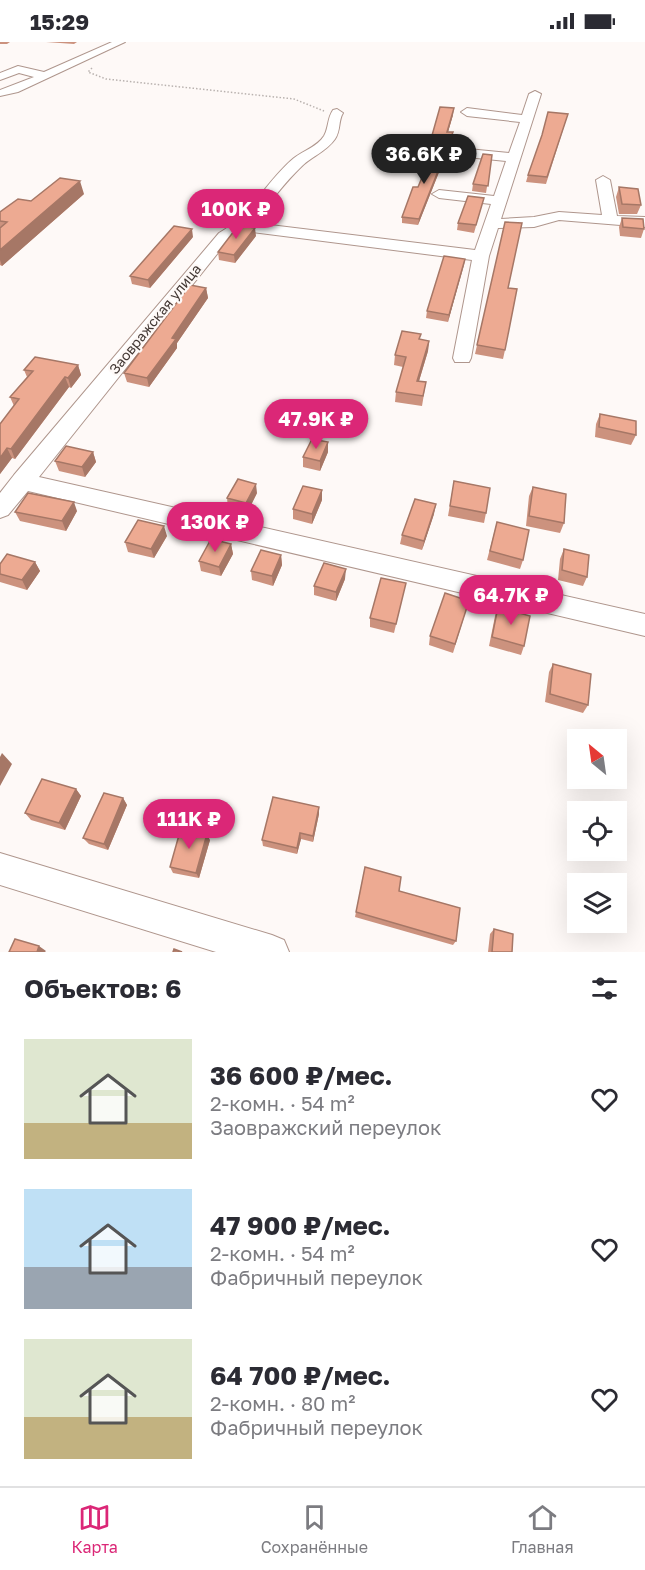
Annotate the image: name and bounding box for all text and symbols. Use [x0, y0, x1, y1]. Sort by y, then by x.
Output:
text: 15:29 [30, 8, 89, 35]
pin: 36.6K ₽ [369, 134, 479, 185]
text: 36.6K ₽ [386, 141, 463, 165]
pin: 100K ₽ [187, 189, 285, 240]
text: 100K ₽ [201, 196, 271, 220]
street label: Заовражская улица [105, 260, 204, 377]
pin: 47.9K ₽ [261, 399, 371, 450]
text: 47.9K ₽ [278, 406, 354, 430]
pin: 130K ₽ [166, 502, 264, 553]
text: 130K ₽ [181, 509, 249, 533]
pin: 64.7K ₽ [456, 575, 566, 626]
text: 64.7K ₽ [473, 582, 549, 606]
north arrow [567, 729, 627, 789]
map controls [567, 729, 627, 933]
pin: 111K ₽ [140, 799, 238, 850]
button: locate [567, 801, 627, 861]
text: 111K ₽ [157, 806, 221, 830]
button: layers [567, 873, 627, 933]
icon: filters [588, 972, 621, 1005]
text: Объектов: 6 [24, 973, 182, 1004]
text: 36 600 ₽/мес. [210, 1060, 393, 1091]
icon: home [72, 1063, 144, 1135]
icon: heart [588, 1083, 621, 1116]
text: 2-комн. · 54 m² [210, 1091, 355, 1115]
text: Заовражский переулок [210, 1115, 442, 1139]
text: 47 900 ₽/мес. [210, 1210, 391, 1241]
icon: home [72, 1213, 144, 1285]
icon: heart [588, 1233, 621, 1266]
text: 2-комн. · 54 m² [210, 1241, 355, 1265]
text: Фабричный переулок [210, 1265, 423, 1289]
text: 64 700 ₽/мес. [210, 1360, 391, 1391]
icon: home [72, 1363, 144, 1435]
icon: heart [588, 1383, 621, 1416]
text: 2-комн. · 80 m² [210, 1391, 355, 1415]
text: Фабричный переулок [210, 1415, 423, 1439]
tab: Карта [71, 1501, 118, 1557]
tab: Сохранённые [261, 1501, 368, 1557]
tab: Главная [511, 1501, 574, 1557]

